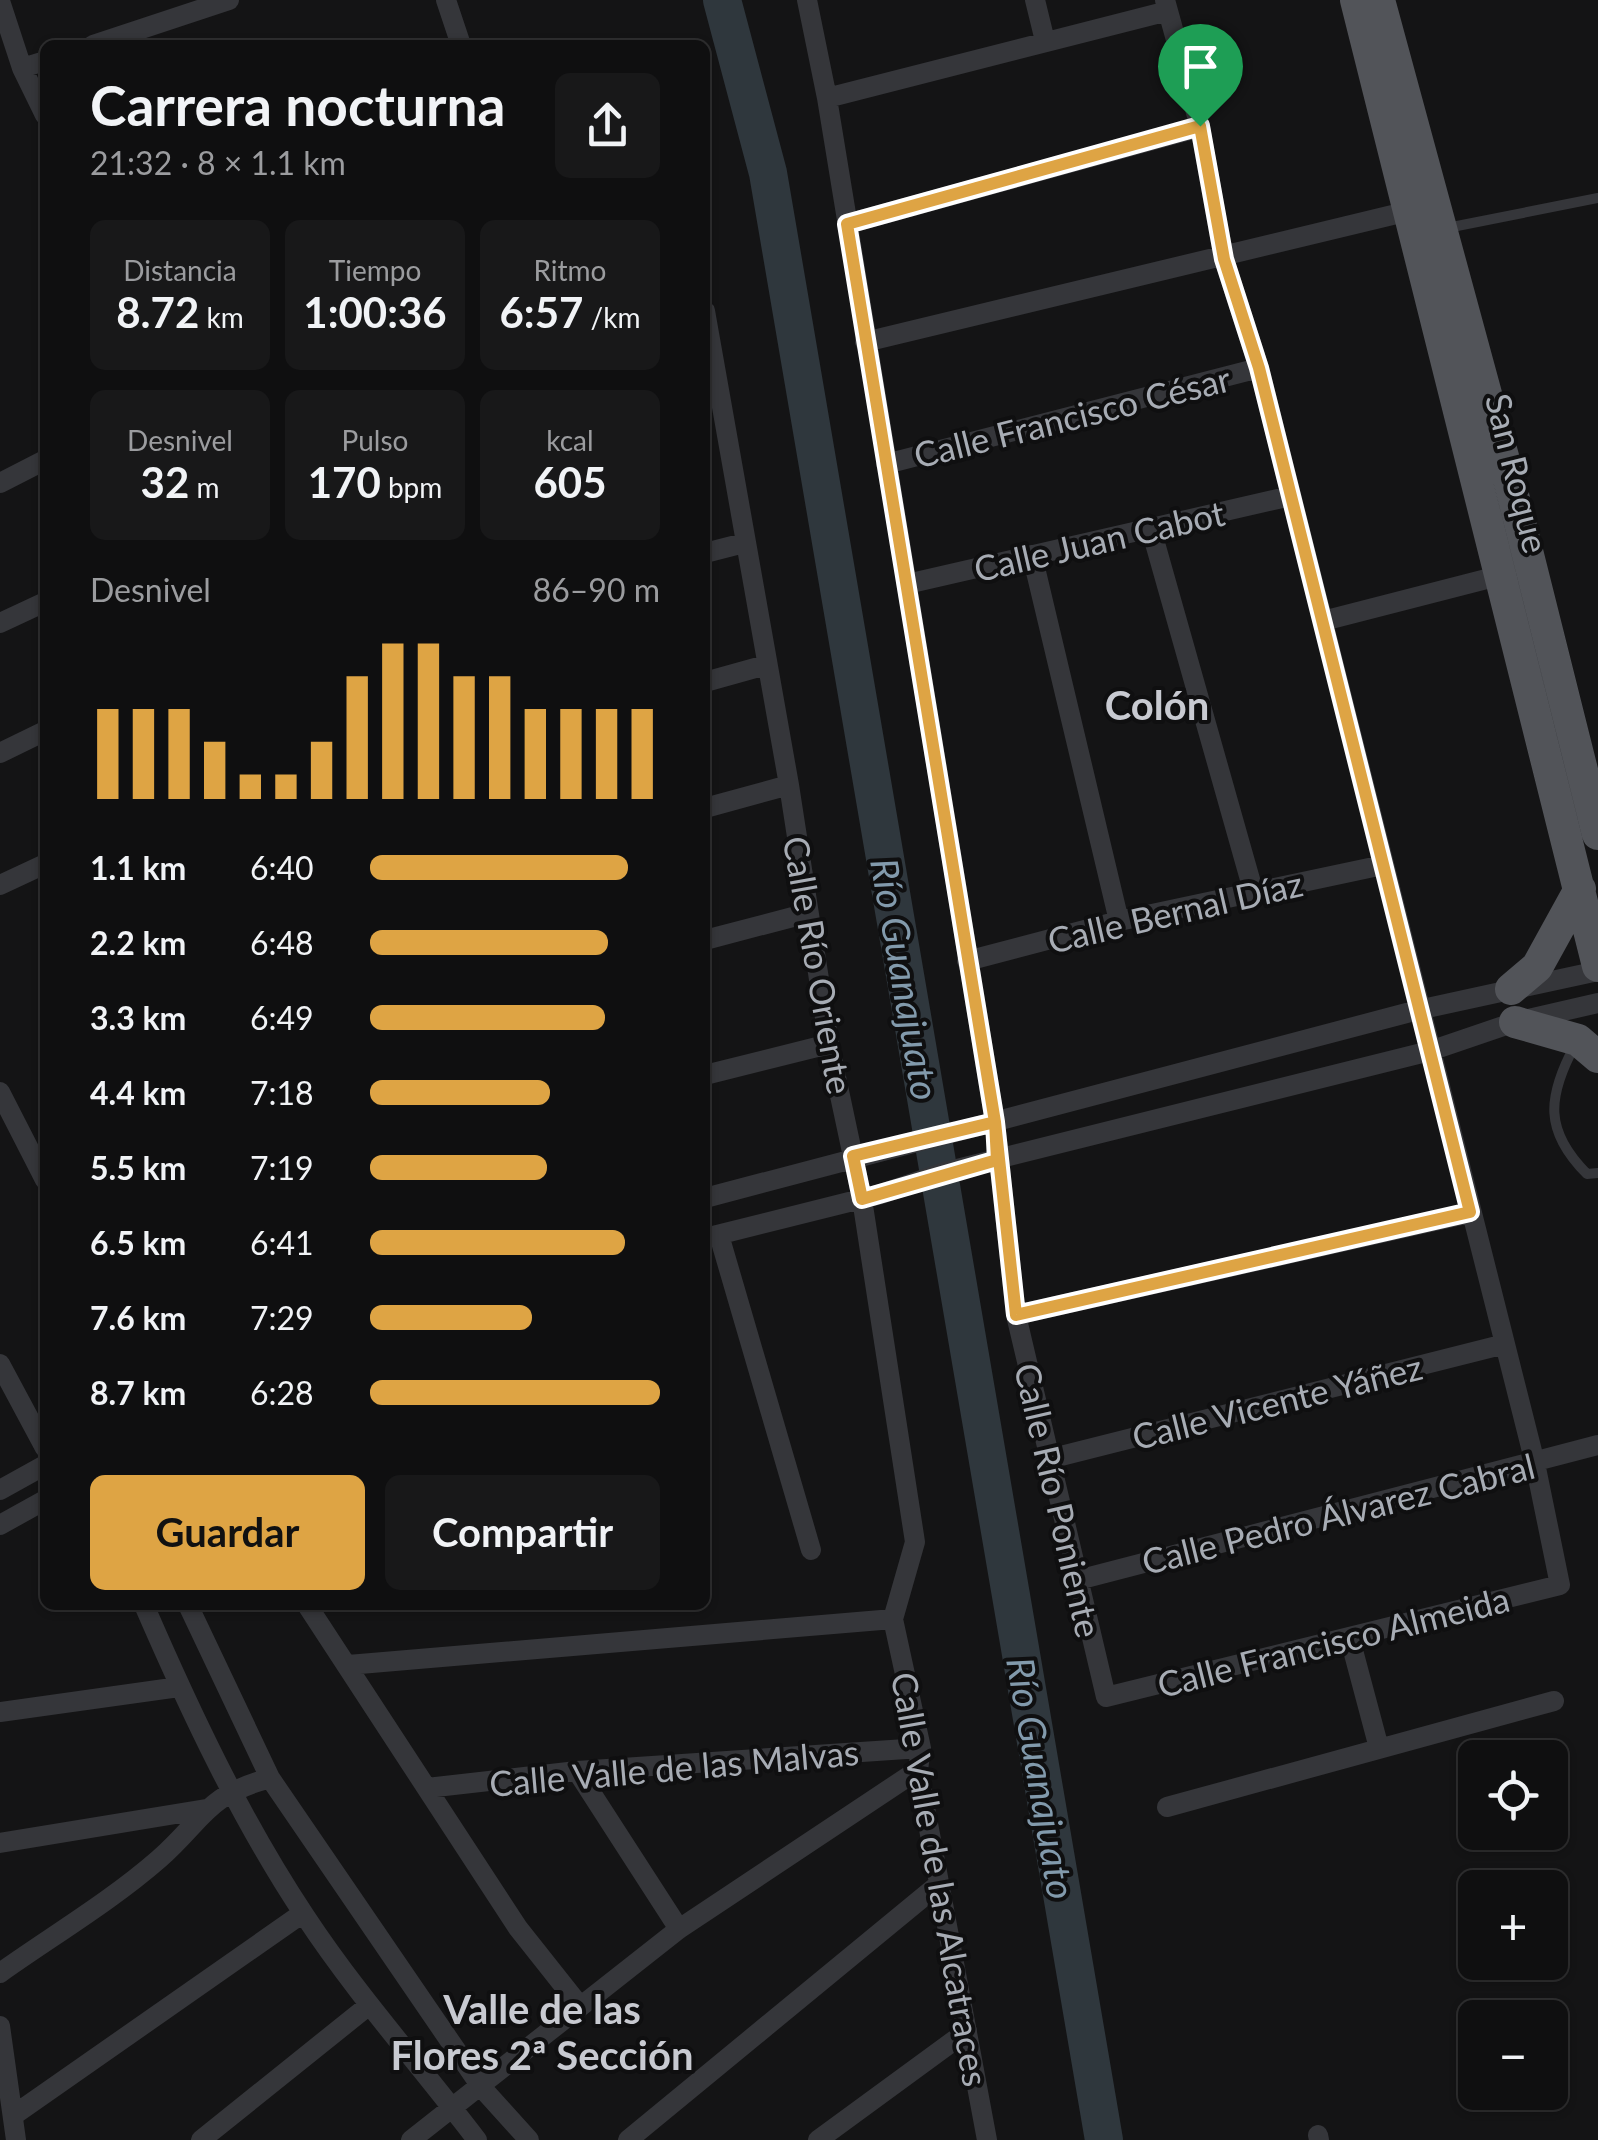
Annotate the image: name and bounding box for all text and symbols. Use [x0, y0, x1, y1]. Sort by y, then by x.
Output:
pin [1158, 24, 1243, 127]
icon: arrive [1173, 39, 1228, 94]
text: Carrera nocturna [90, 72, 505, 138]
button: share [555, 73, 660, 178]
text: 21:32 · 8 × 1.1 km [90, 143, 346, 182]
text: Distancia [123, 253, 237, 287]
text: Tiempo [329, 253, 421, 287]
text: Ritmo [533, 253, 607, 287]
text: 8.72 [116, 287, 199, 337]
text: 1:00:36 [303, 287, 447, 337]
text: 6:57 [500, 287, 583, 337]
text: km [199, 300, 244, 334]
text: /km [583, 300, 640, 334]
street label: Calle Francisco César [909, 356, 1235, 476]
street label: San Roque [1478, 389, 1558, 557]
text: Desnivel [127, 423, 233, 457]
text: Pulso [342, 423, 408, 457]
text: kcal [546, 423, 594, 457]
text: 32 [141, 457, 189, 507]
text: 170 [308, 457, 381, 507]
text: 605 [533, 457, 607, 507]
text: m [189, 470, 219, 504]
text: bpm [381, 470, 442, 504]
street label: Calle Juan Cabot [970, 491, 1229, 589]
text: Desnivel [90, 570, 211, 609]
text: 86–90 m [533, 570, 660, 609]
district label: Colón [1105, 681, 1209, 729]
street label: Calle Río Oriente [776, 833, 862, 1097]
text: 1.1 km [90, 848, 186, 887]
text: 6:40 [250, 848, 314, 887]
water label: Río Guanajuato [862, 854, 950, 1104]
street label: Calle Bernal Díaz [1043, 861, 1307, 961]
text: 2.2 km [90, 923, 186, 962]
text: 6:48 [250, 923, 314, 962]
text: 3.3 km [90, 998, 186, 1037]
text: 6:49 [250, 998, 314, 1037]
text: 4.4 km [90, 1073, 186, 1112]
text: 7:18 [250, 1073, 314, 1112]
text: 5.5 km [90, 1148, 186, 1187]
text: 7:19 [250, 1148, 314, 1187]
text: 6.5 km [90, 1223, 186, 1262]
text: 6:41 [250, 1223, 314, 1262]
text: 7.6 km [90, 1298, 186, 1337]
text: 7:29 [250, 1298, 314, 1337]
street label: Calle Vicente Yáñez [1128, 1345, 1426, 1457]
street label: Calle Río Poniente [1007, 1359, 1111, 1641]
text: 8.7 km [90, 1373, 186, 1412]
text: 6:28 [250, 1373, 314, 1412]
street label: Calle Pedro Álvarez Cabral [1137, 1444, 1539, 1582]
button: Guardar [90, 1475, 365, 1590]
button: Compartir [385, 1475, 660, 1590]
street label: Calle Francisco Almeida [1153, 1577, 1513, 1705]
water label: Río Guanajuato [998, 1653, 1086, 1903]
street label: Calle Valle de las Alcatraces [884, 1669, 998, 2089]
street label: Calle Valle de las Malvas [488, 1730, 860, 1804]
map controls [1458, 1740, 1568, 2110]
button: locate [1458, 1740, 1568, 1850]
button: + [1458, 1870, 1568, 1980]
district label: Valle de las Flores 2ª Sección [391, 1985, 693, 2079]
button: − [1458, 2000, 1568, 2110]

